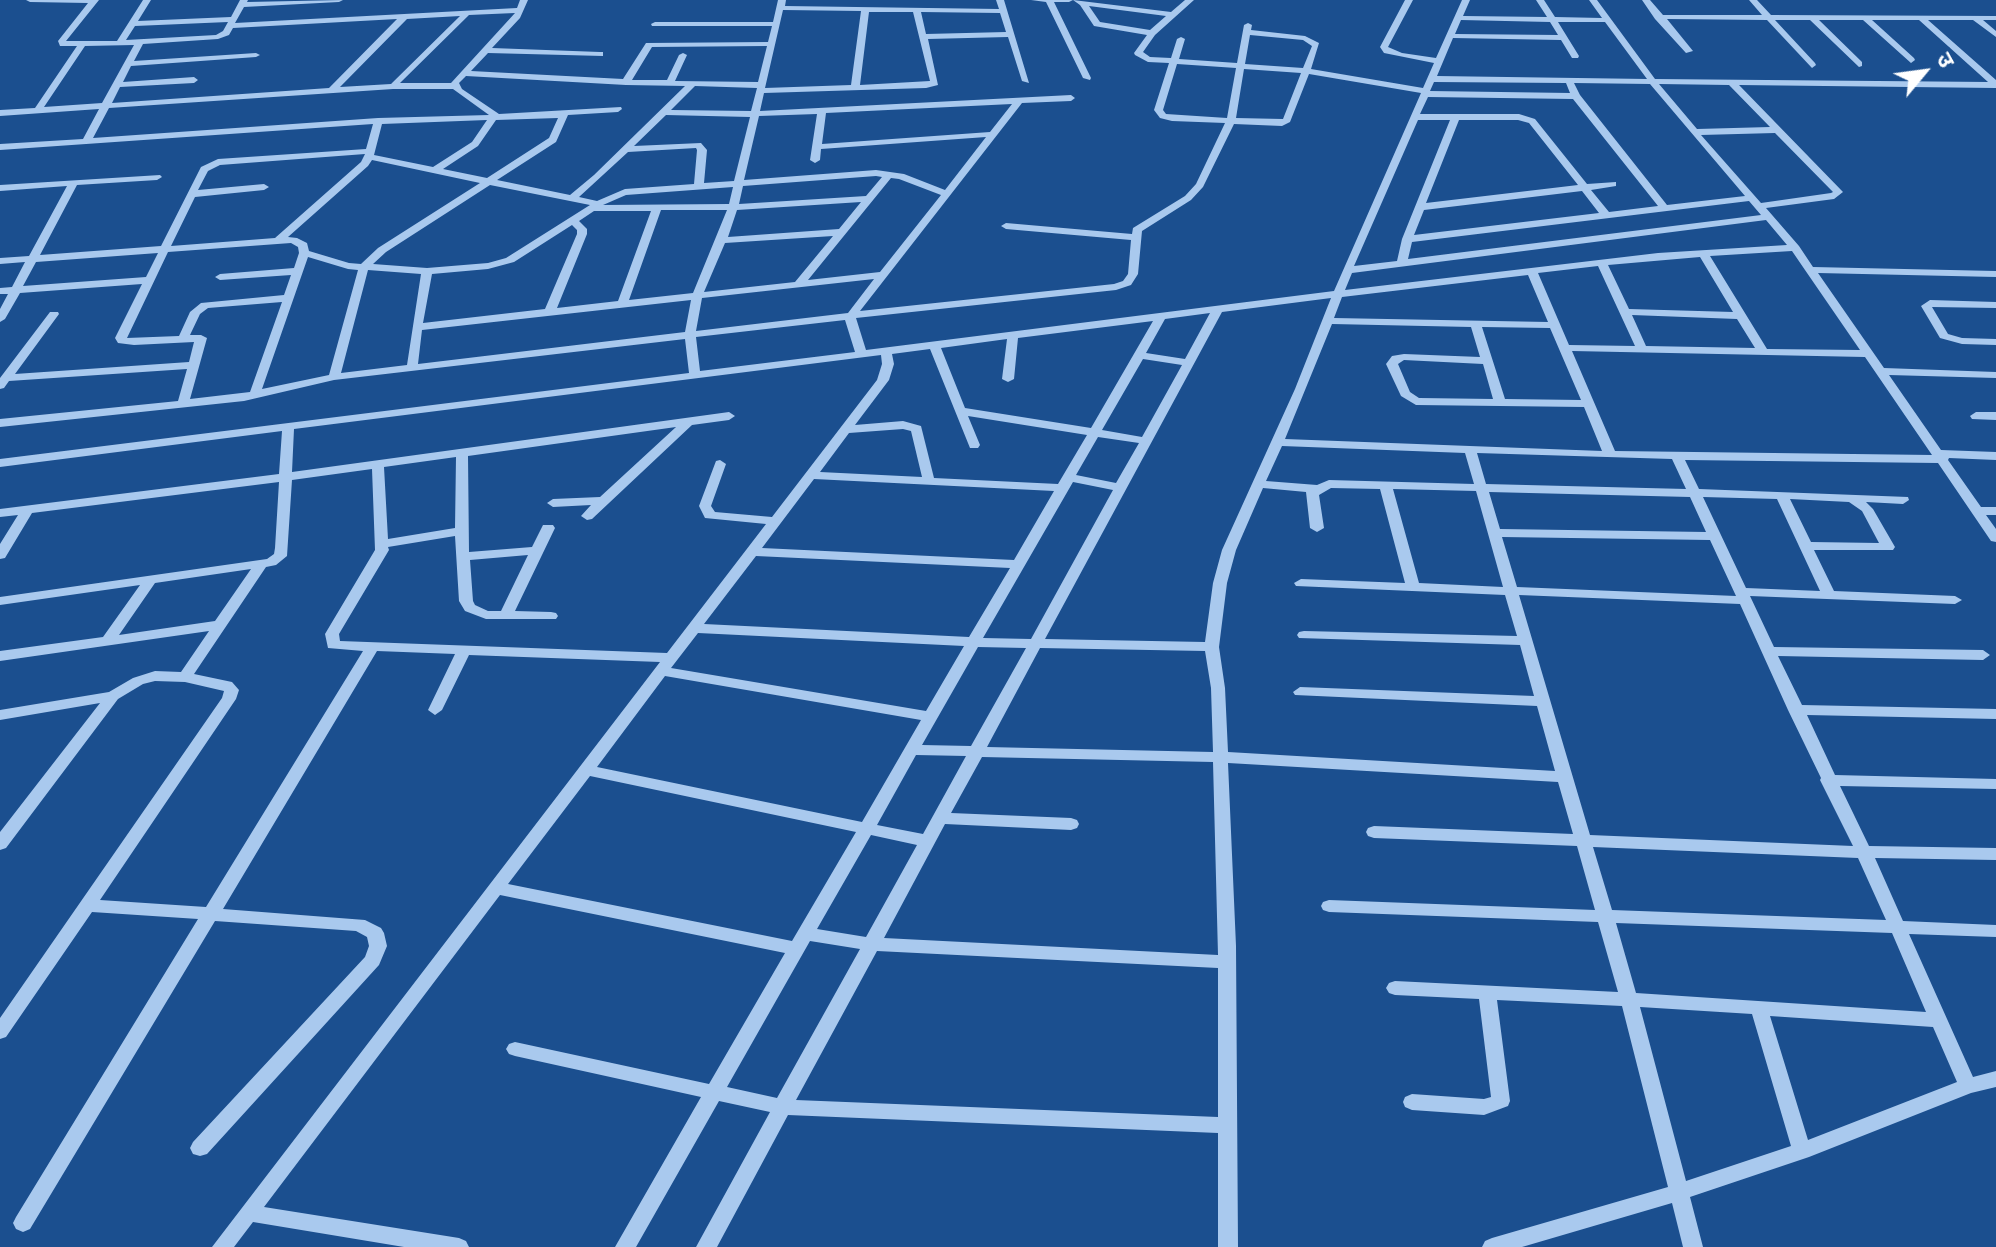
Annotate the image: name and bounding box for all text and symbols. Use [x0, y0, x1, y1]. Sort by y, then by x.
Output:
north arrow [1884, 32, 1964, 112]
text: उ [1930, 48, 1960, 72]

